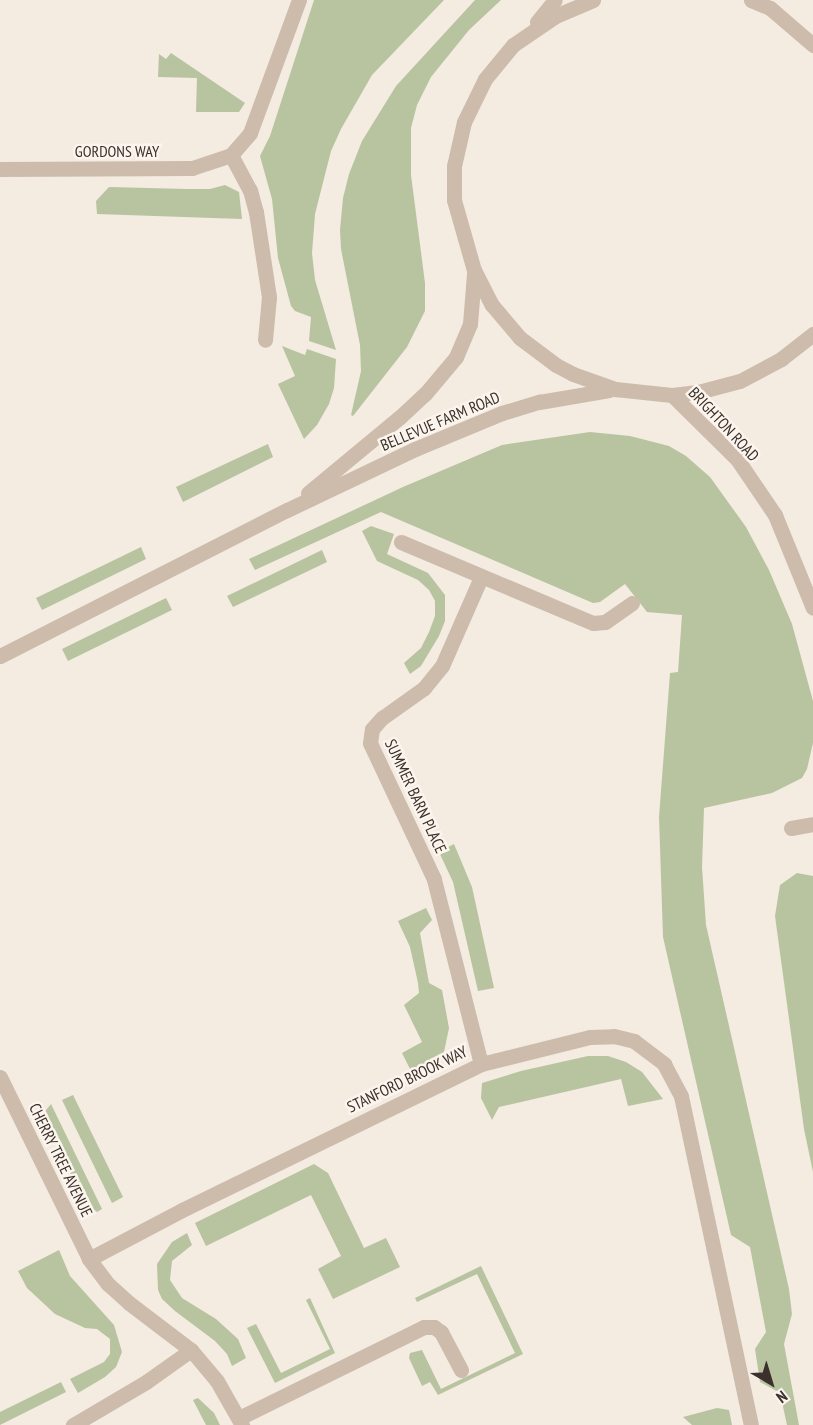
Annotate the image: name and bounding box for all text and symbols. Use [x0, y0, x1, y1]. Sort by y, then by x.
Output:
street label: GORDONS WAY [75, 141, 159, 161]
street label: BRIGHTON ROAD [685, 383, 763, 465]
street label: BELLEVUE FARM ROAD [378, 387, 502, 455]
street label: SUMMER BARN PLACE [381, 736, 451, 856]
street label: STANFORD BROOK WAY [343, 1041, 471, 1117]
street label: CHERRY TREE AVENUE [25, 1100, 97, 1220]
north arrow [741, 1353, 801, 1413]
text: N [773, 1387, 792, 1408]

